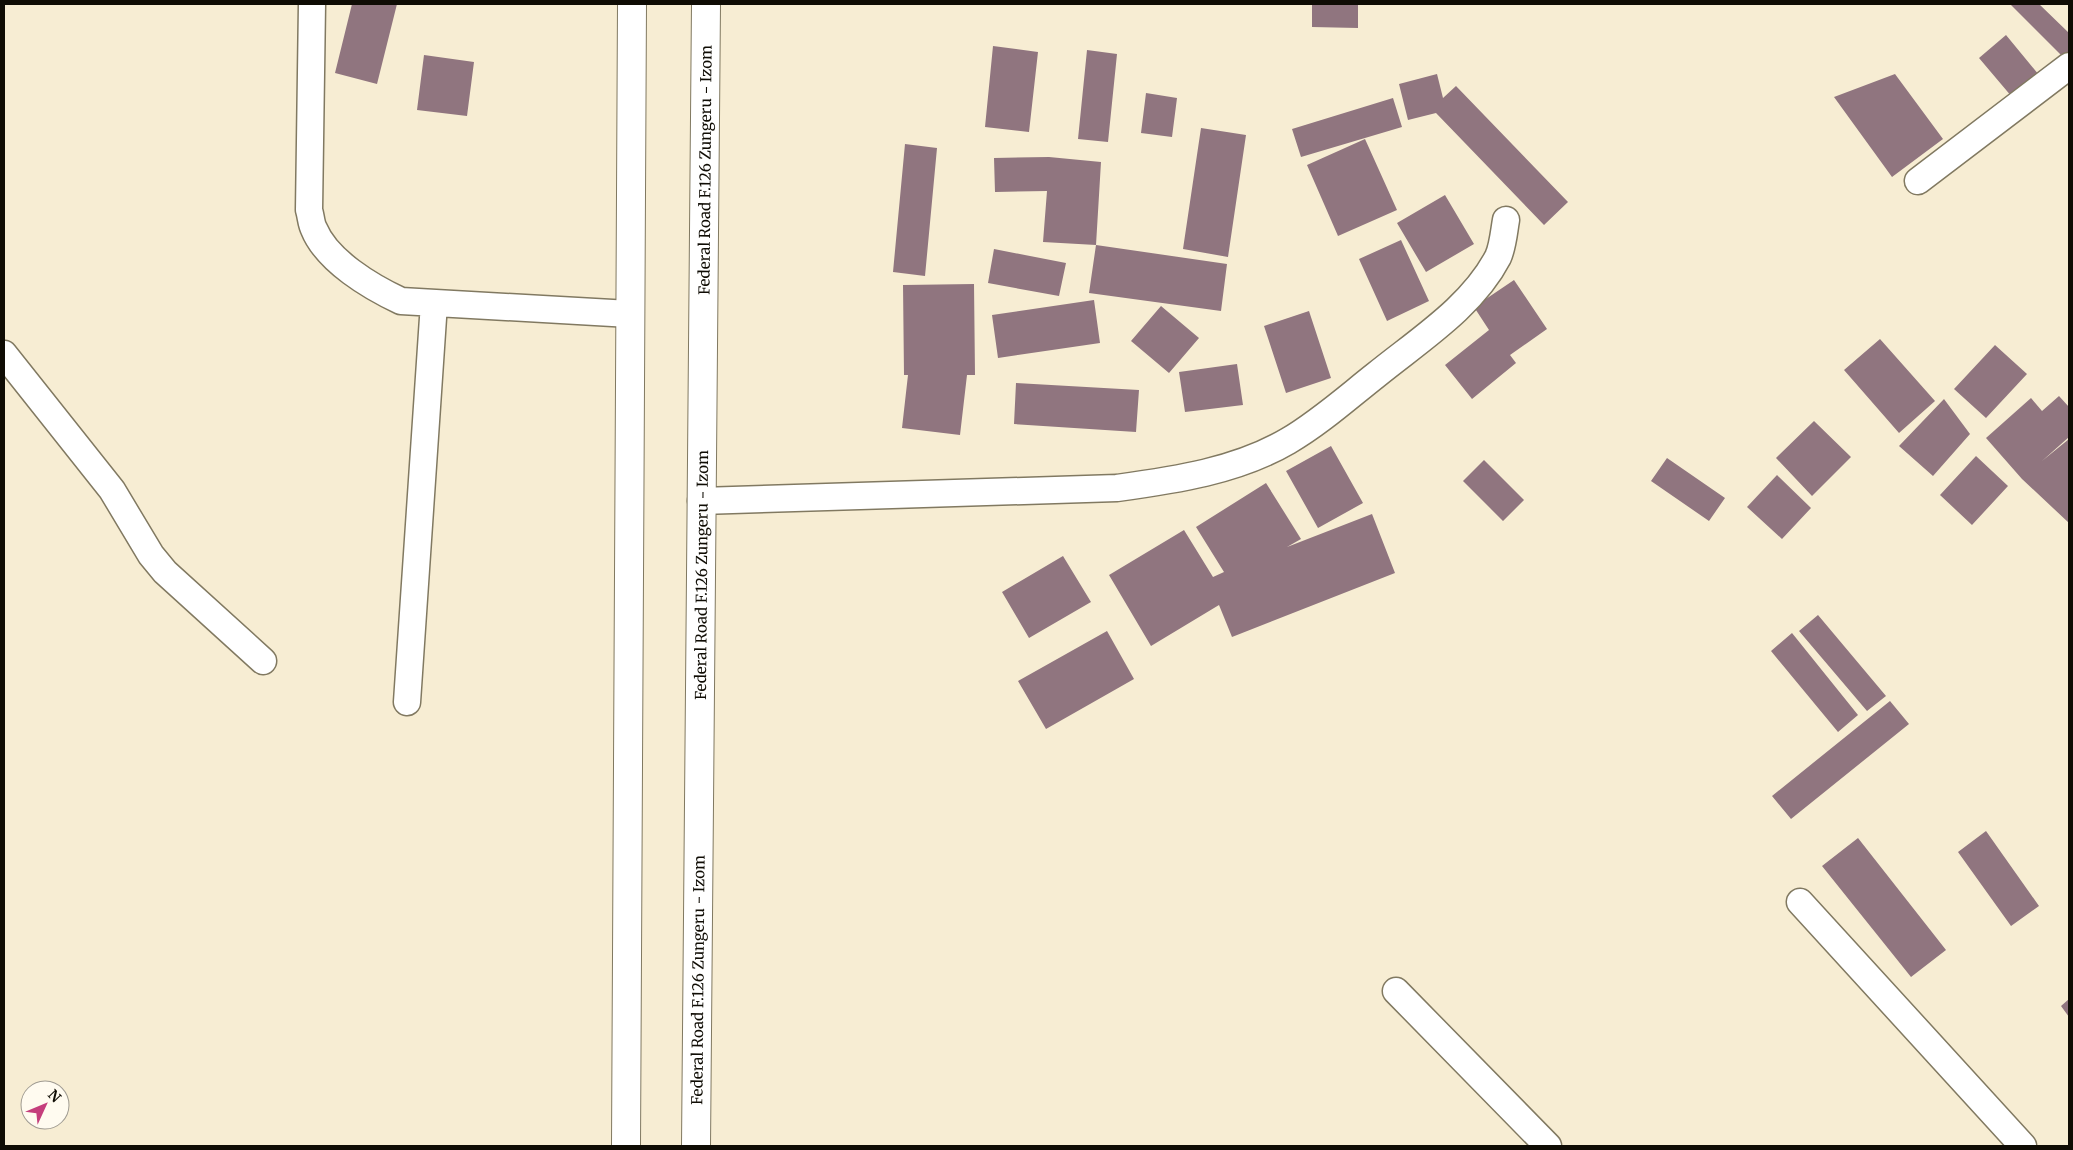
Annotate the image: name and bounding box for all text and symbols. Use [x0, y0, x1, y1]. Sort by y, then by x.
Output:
street label: Federal Road F.126 Zungeru - Izom [694, 45, 715, 295]
street label: Federal Road F.126 Zungeru - Izom [690, 450, 712, 700]
street label: Federal Road F.126 Zungeru - Izom [687, 855, 708, 1105]
north arrow [20, 1080, 70, 1130]
text: N [44, 1086, 65, 1106]

